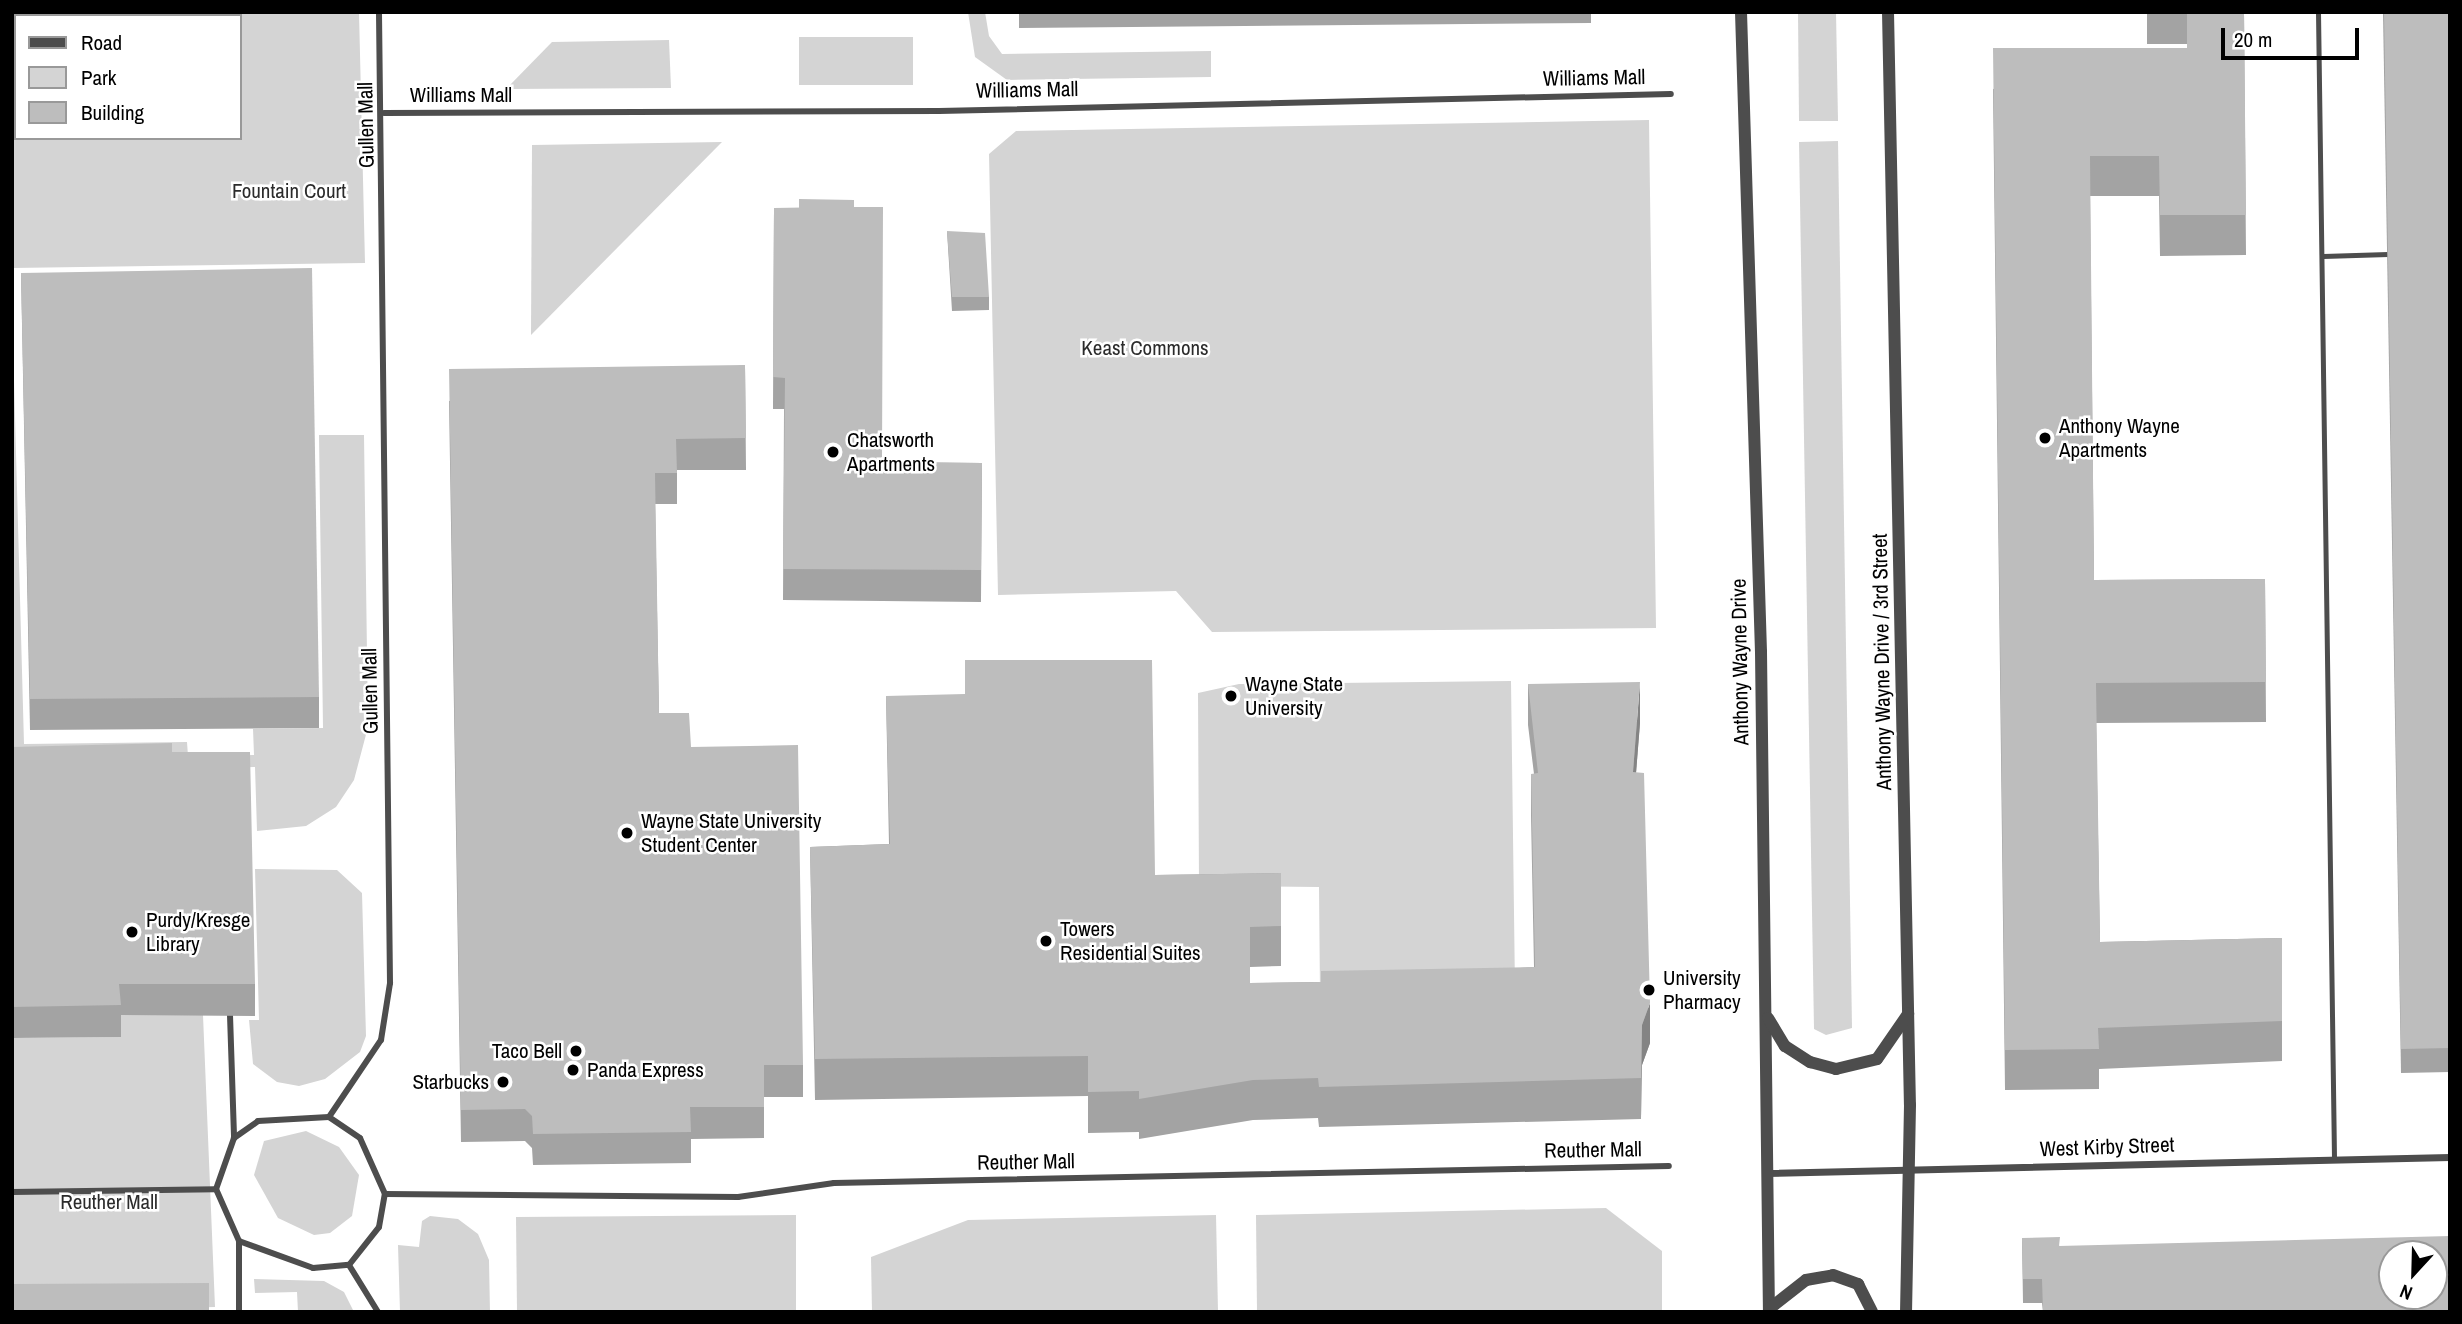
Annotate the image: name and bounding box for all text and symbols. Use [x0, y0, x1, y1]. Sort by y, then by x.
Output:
legend [14, 14, 242, 140]
scale bar [2224, 14, 2362, 58]
text: 20 m [2234, 25, 2272, 54]
text: Road [81, 28, 122, 57]
text: Park [81, 63, 116, 92]
street label: Williams Mall [1543, 65, 1645, 91]
street label: Williams Mall [976, 77, 1078, 103]
street label: Gullen Mall [353, 82, 379, 168]
street label: Williams Mall [410, 82, 512, 108]
text: Building [81, 98, 144, 127]
park label: Fountain Court [232, 178, 346, 204]
park label: Keast Commons [1081, 335, 1209, 361]
place label: Anthony Wayne Apartments [2059, 413, 2180, 463]
place label: Chatsworth Apartments [847, 427, 935, 477]
marker: Anthony Wayne Apartments [2037, 430, 2053, 446]
marker: Chatsworth Apartments [825, 444, 841, 460]
street label: Anthony Wayne Drive / 3rd Street [1867, 533, 1897, 791]
street label: Anthony Wayne Drive [1726, 578, 1754, 746]
street label: Gullen Mall [357, 648, 383, 734]
place label: Wayne State University [1245, 671, 1343, 721]
marker: Wayne State University [1223, 688, 1239, 704]
place label: Wayne State University Student Center [641, 808, 821, 858]
marker: Wayne State University Student Center [619, 825, 635, 841]
place label: Purdy/Kresge Library [146, 907, 250, 957]
place label: Towers Residential Suites [1060, 916, 1201, 966]
marker: Purdy/Kresge Library [124, 924, 140, 940]
marker: Towers Residential Suites [1038, 933, 1054, 949]
place label: University Pharmacy [1663, 965, 1741, 1015]
marker: University Pharmacy [1641, 982, 1657, 998]
place label: Taco Bell [492, 1038, 562, 1064]
marker: Taco Bell [568, 1043, 584, 1059]
place label: Panda Express [587, 1057, 704, 1083]
marker: Panda Express [565, 1062, 581, 1078]
place label: Starbucks [412, 1069, 489, 1095]
marker: Starbucks [495, 1074, 511, 1090]
street label: West Kirby Street [2039, 1132, 2175, 1162]
street label: Reuther Mall [1544, 1137, 1642, 1163]
street label: Reuther Mall [977, 1149, 1075, 1175]
park label: Reuther Mall [60, 1189, 158, 1215]
north arrow [2378, 1240, 2448, 1310]
text: N [2396, 1278, 2416, 1307]

